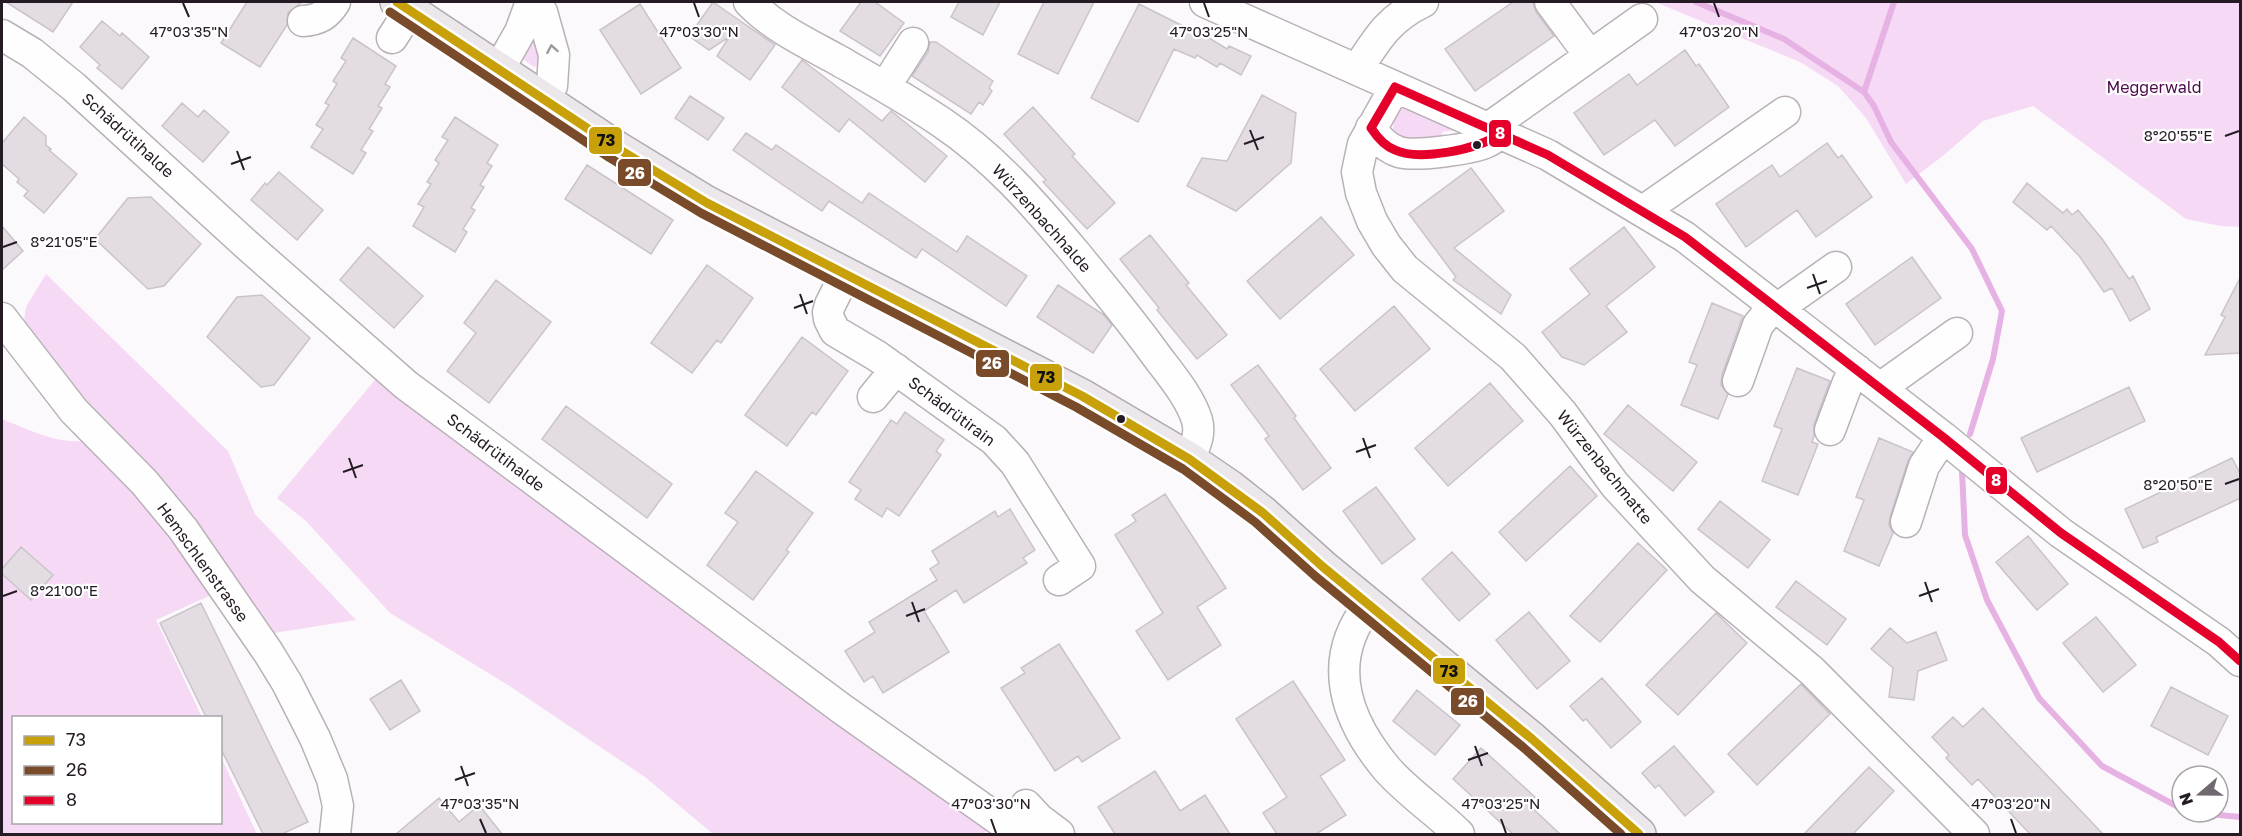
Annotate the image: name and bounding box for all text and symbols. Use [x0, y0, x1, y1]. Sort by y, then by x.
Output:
text: 47°03'35"N [149, 22, 229, 40]
text: 47°03'30"N [659, 22, 739, 40]
text: 47°03'25"N [1170, 22, 1248, 40]
text: 47°03'20"N [1679, 22, 1759, 40]
one-way arrow [546, 44, 559, 54]
park label: Meggerwald [2106, 77, 2202, 97]
street label: Schädrütihalde [78, 88, 178, 182]
line badge: 8 [1488, 119, 1512, 148]
text: 8 [1495, 123, 1505, 143]
line badge: 73 [588, 126, 623, 155]
text: 8°20'55"E [2144, 126, 2212, 144]
text: 73 [597, 130, 615, 150]
unlabelled marker [1471, 139, 1483, 151]
line badge: 26 [617, 158, 652, 187]
street label: Würzenbachhalde [988, 160, 1096, 276]
text: 26 [625, 163, 645, 183]
text: 8°21'05"E [30, 232, 98, 250]
line badge: 26 [975, 349, 1010, 378]
text: 26 [982, 353, 1002, 373]
line badge: 73 [1029, 363, 1063, 392]
text: 73 [1037, 367, 1055, 387]
street label: Schädrütirain [905, 372, 999, 450]
street label: Würzenbachmatte [1553, 406, 1657, 528]
street label: Schädrütihalde [443, 409, 549, 495]
unlabelled marker [1115, 413, 1127, 425]
line badge: 8 [1985, 466, 2008, 495]
text: 8 [1991, 470, 2001, 490]
text: 8°20'50"E [2143, 475, 2213, 493]
street label: Hemschlenstrasse [153, 498, 253, 626]
text: 8°21'00"E [30, 581, 98, 599]
line badge: 73 [1432, 657, 1466, 685]
text: 73 [1440, 661, 1458, 681]
line badge: 26 [1450, 687, 1485, 716]
text: 26 [1458, 691, 1478, 711]
legend [12, 716, 222, 824]
text: 73 [66, 728, 86, 750]
text: 26 [66, 758, 87, 780]
north arrow [2170, 764, 2230, 824]
text: 8 [66, 788, 77, 810]
text: N [2174, 790, 2197, 808]
text: 47°03'35"N [440, 794, 520, 812]
text: 47°03'30"N [951, 794, 1031, 812]
text: 47°03'25"N [1462, 794, 1540, 812]
text: 47°03'20"N [1971, 794, 2051, 812]

